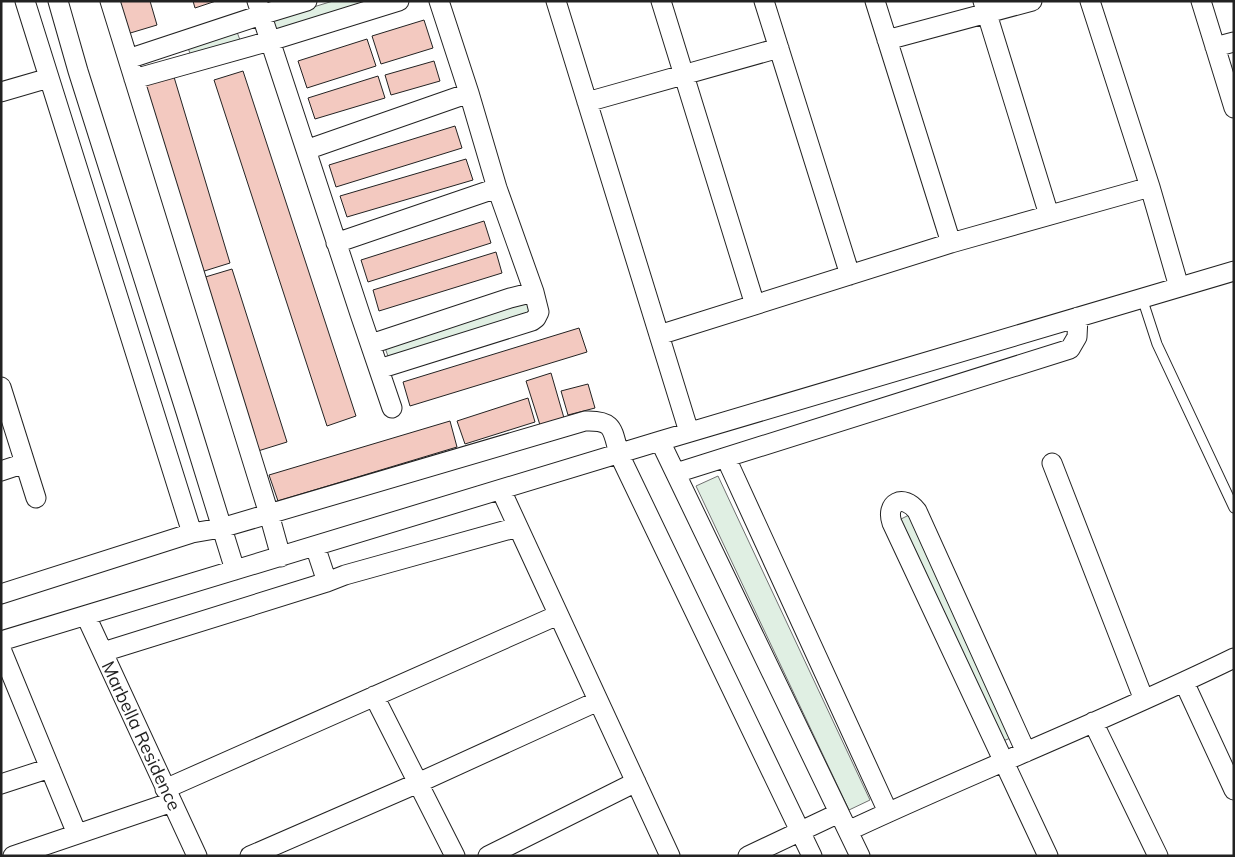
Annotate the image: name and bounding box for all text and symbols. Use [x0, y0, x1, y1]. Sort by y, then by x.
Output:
street label: Marbella Residence [97, 657, 186, 814]

